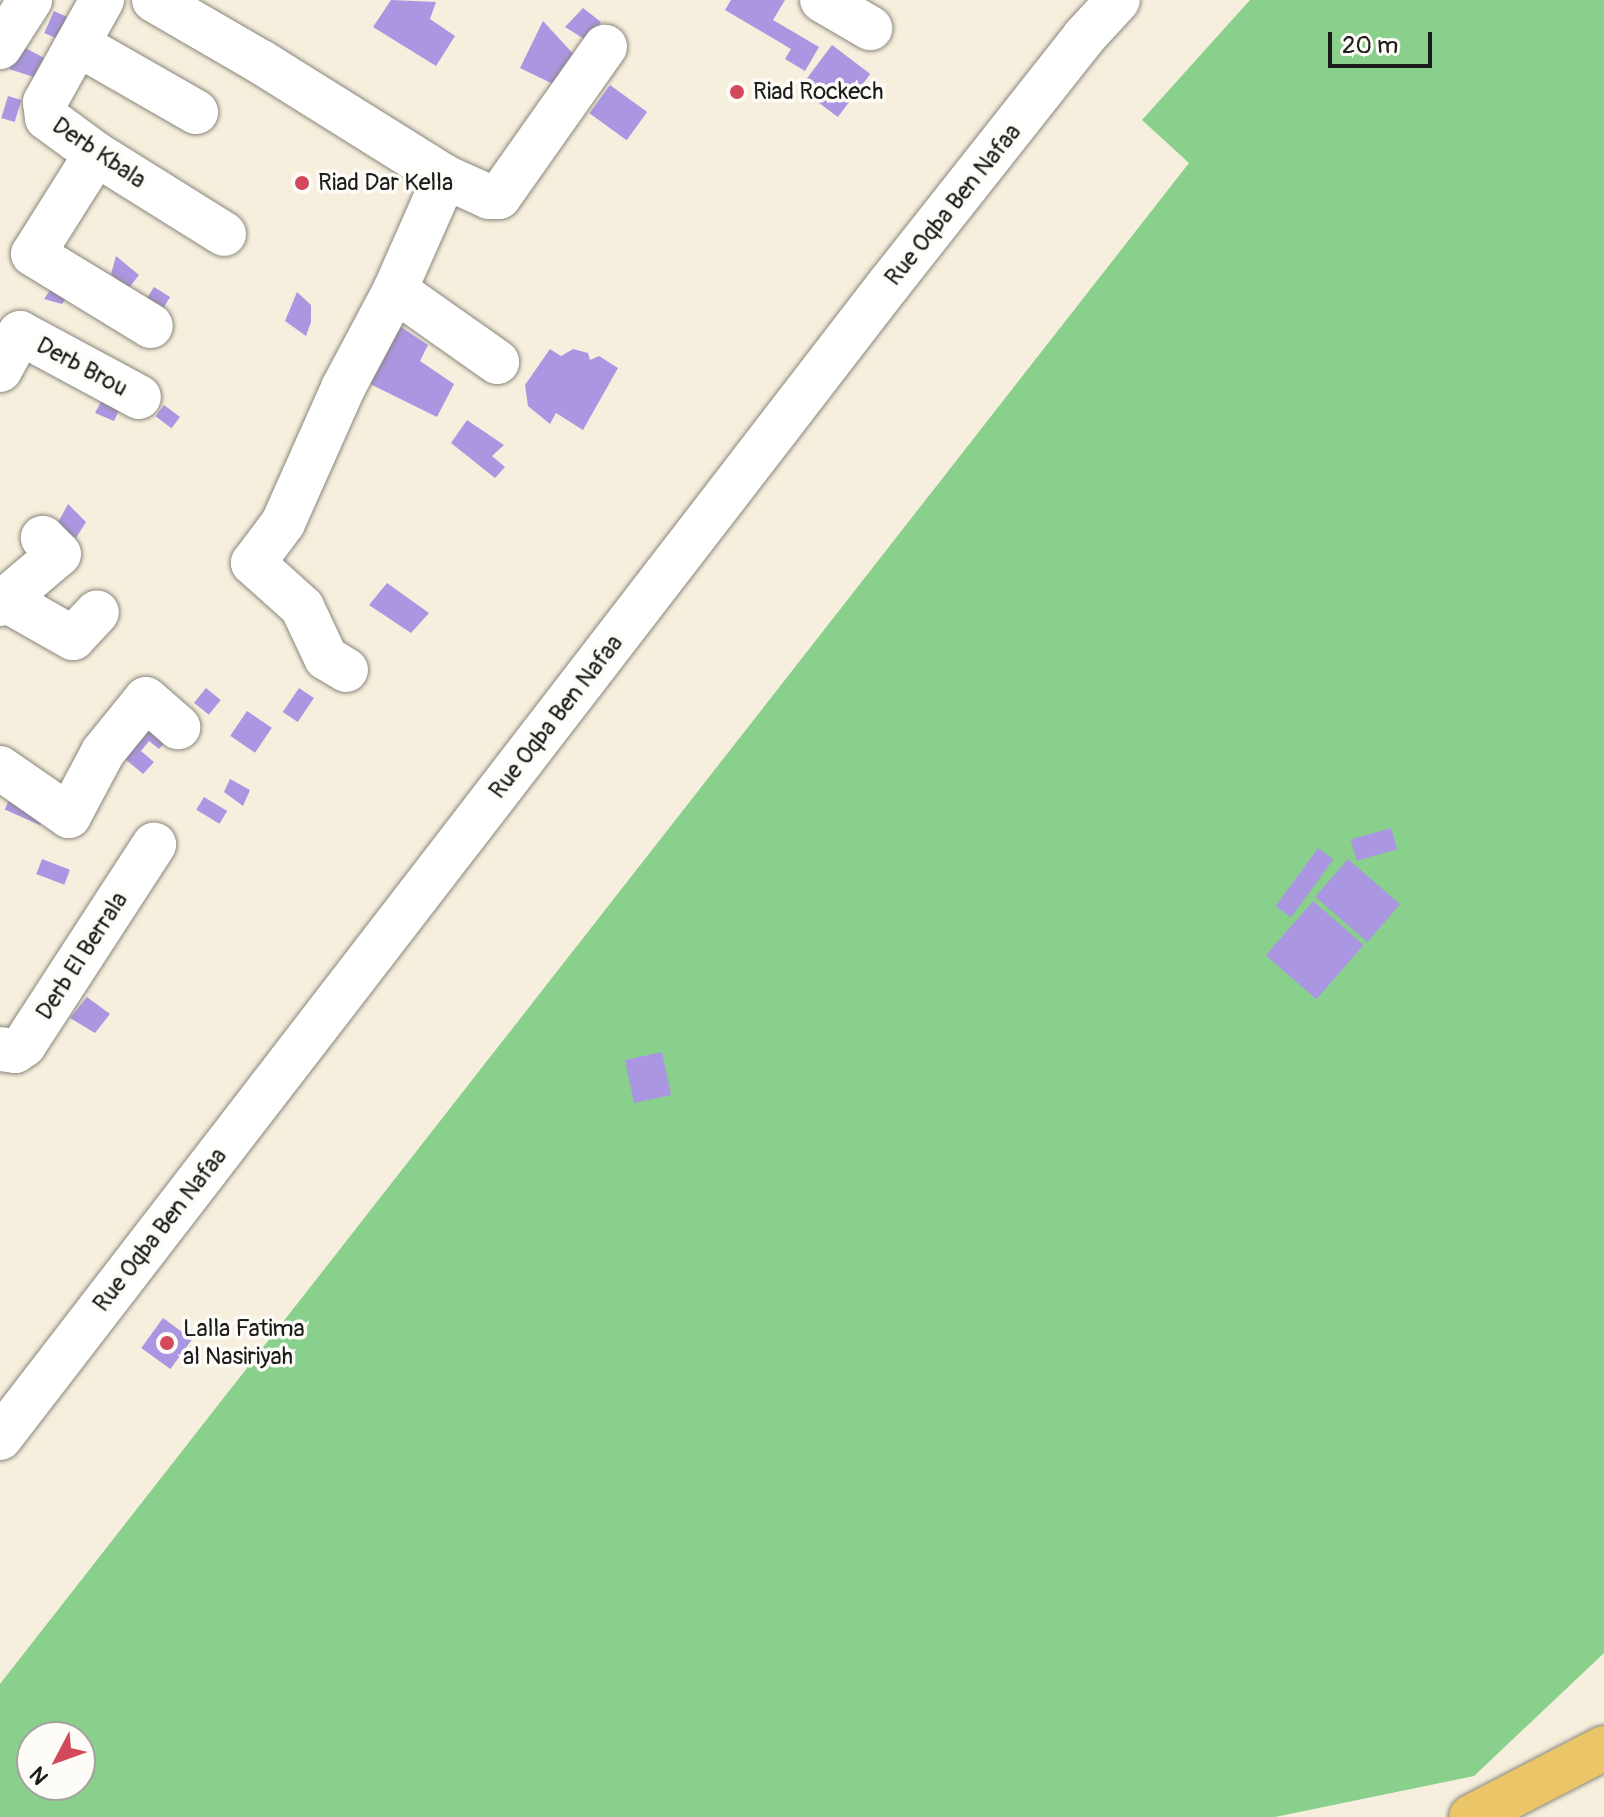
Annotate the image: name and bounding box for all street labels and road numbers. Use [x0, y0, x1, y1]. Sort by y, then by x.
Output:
street label: Derb Kbala [47, 111, 151, 195]
street label: Rue Oqba Ben Nafaa [879, 118, 1027, 292]
street label: Derb Brou [32, 331, 132, 403]
street label: Rue Oqba Ben Nafaa [483, 629, 629, 805]
street label: Derb El Berrala [30, 887, 134, 1025]
street label: Rue Oqba Ben Nafaa [87, 1142, 233, 1318]

